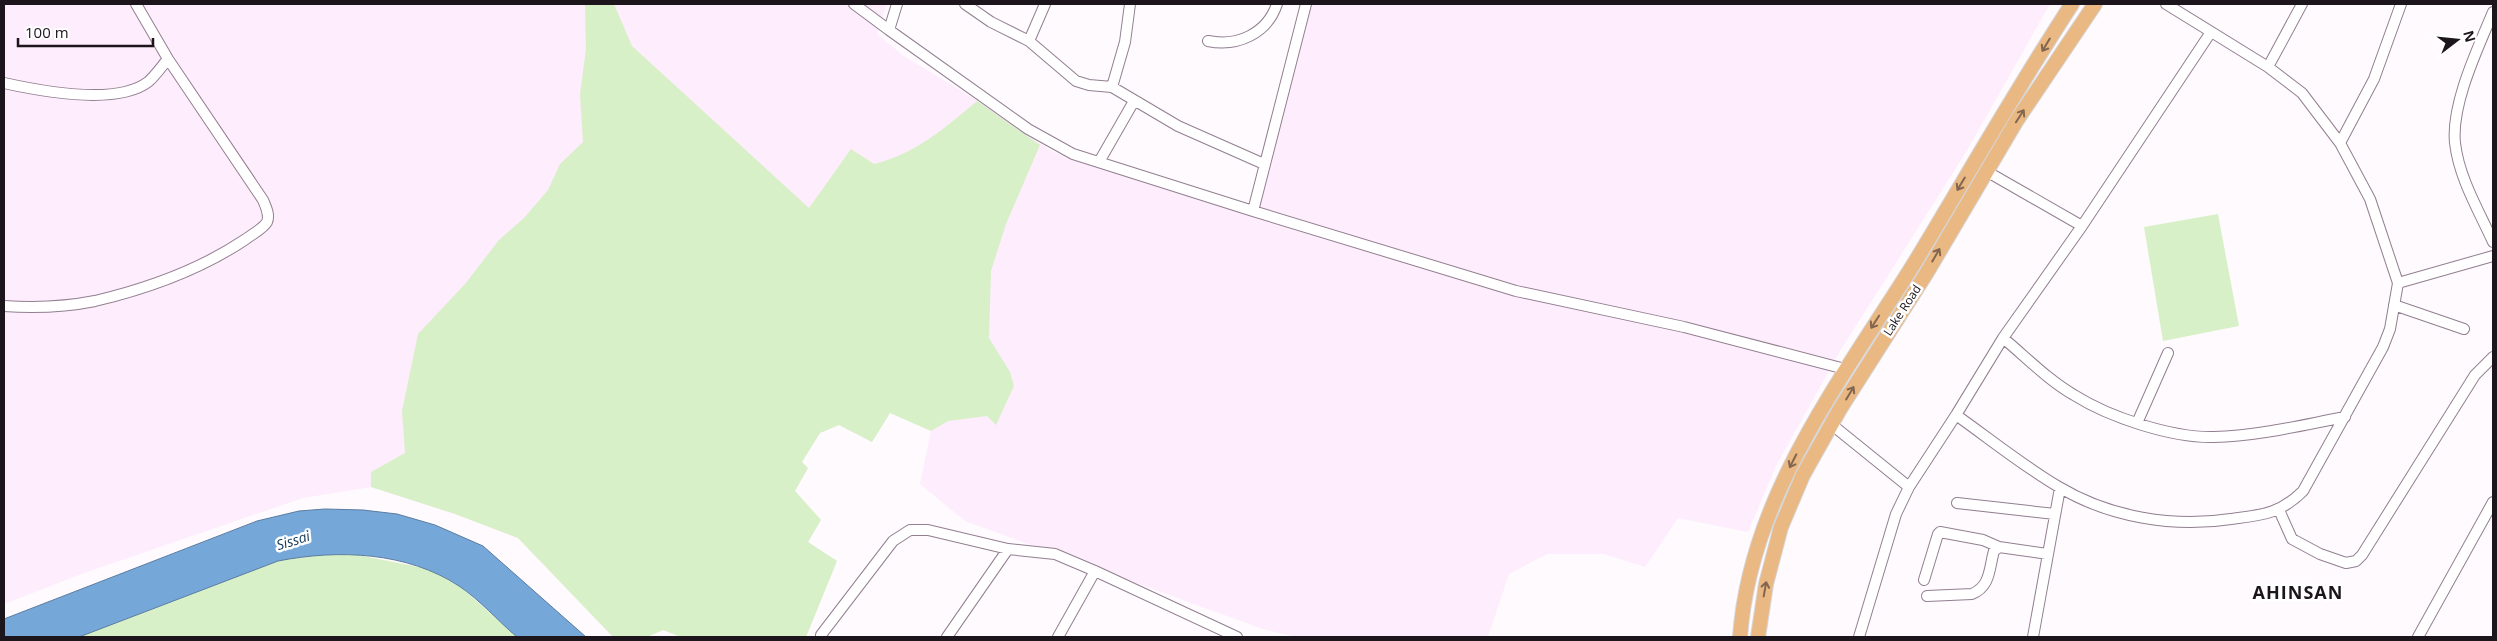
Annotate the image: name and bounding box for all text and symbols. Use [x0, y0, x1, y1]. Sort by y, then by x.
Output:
scale bar [18, 15, 152, 47]
north arrow [2432, 15, 2482, 65]
text: 100 m [25, 22, 69, 42]
text: N [2459, 28, 2481, 44]
one-way arrow [2041, 38, 2051, 52]
one-way arrow [2015, 109, 2025, 123]
one-way arrow [1956, 176, 1966, 190]
one-way arrow [1932, 249, 1942, 263]
street label: Lake Road [1879, 281, 1925, 339]
one-way arrow [1870, 314, 1880, 328]
one-way arrow [1845, 386, 1855, 400]
one-way arrow [1788, 454, 1798, 469]
water label: Sissai [274, 526, 313, 554]
district label: AHINSAN [2253, 580, 2343, 604]
one-way arrow [1761, 581, 1771, 597]

